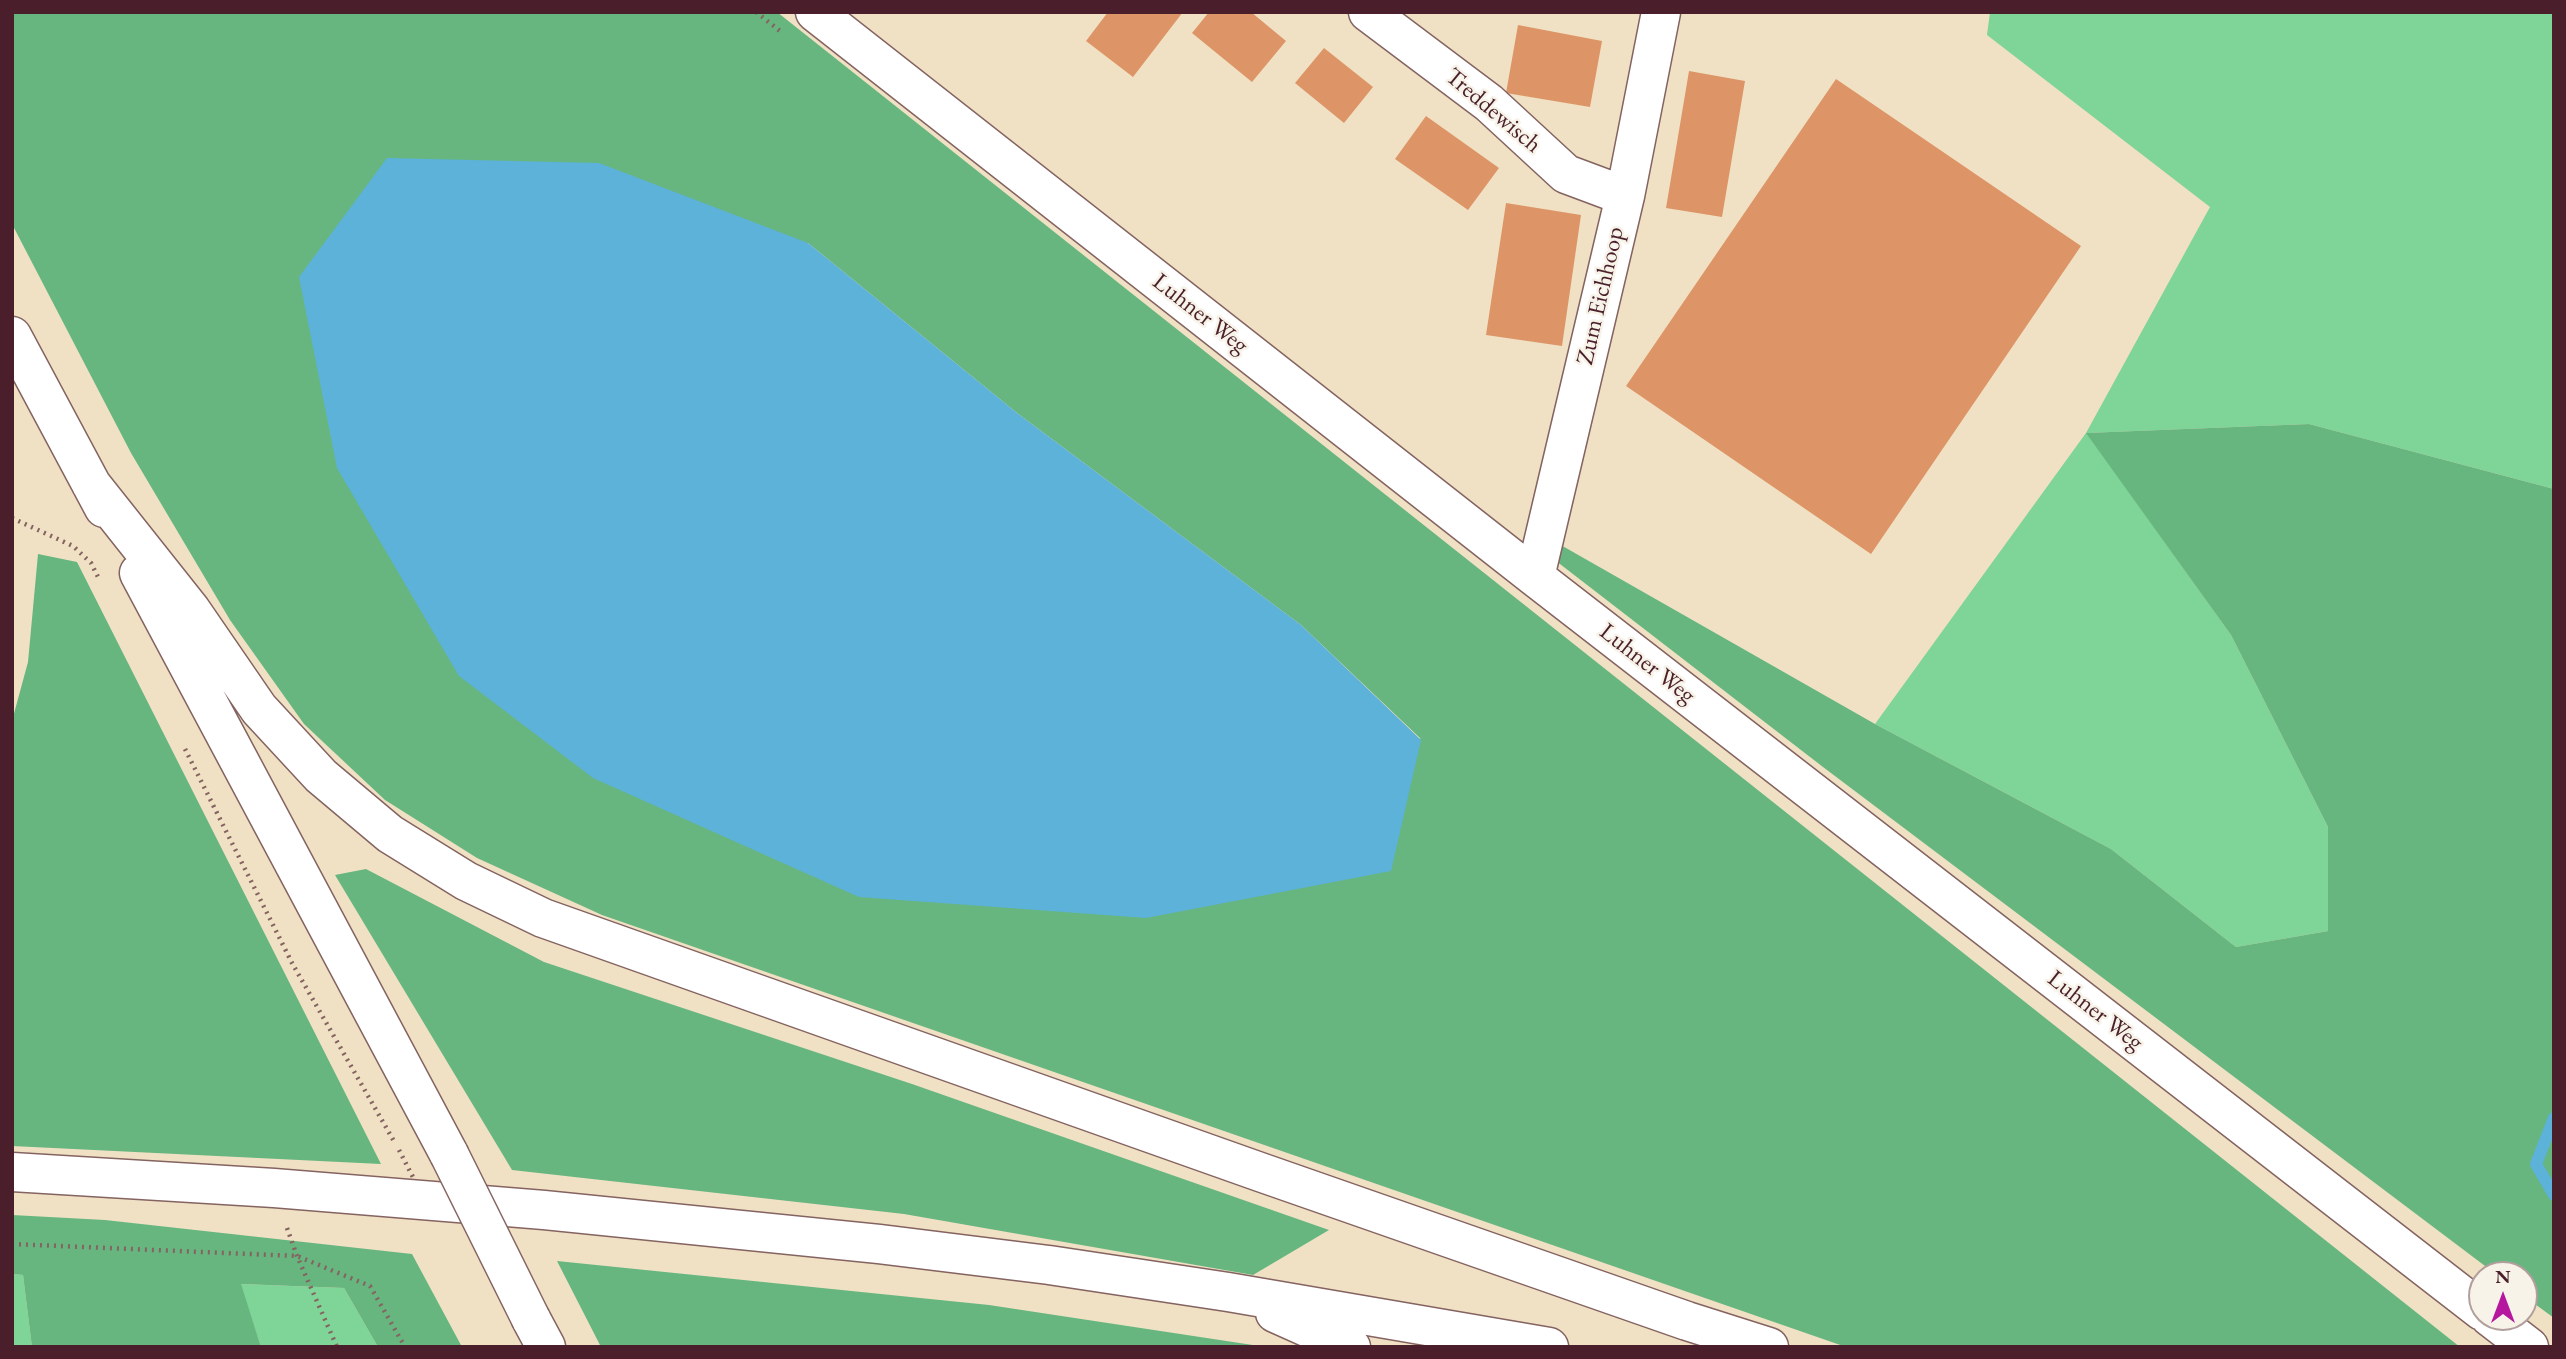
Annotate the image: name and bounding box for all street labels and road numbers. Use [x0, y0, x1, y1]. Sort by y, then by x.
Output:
street label: Treddewisch [1439, 62, 1547, 160]
street label: Zum Eichhoop [1571, 224, 1631, 368]
street label: Luhner Weg [1147, 268, 1253, 360]
street label: Luhner Weg [1594, 618, 1700, 710]
street label: Luhner Weg [2042, 965, 2148, 1057]

